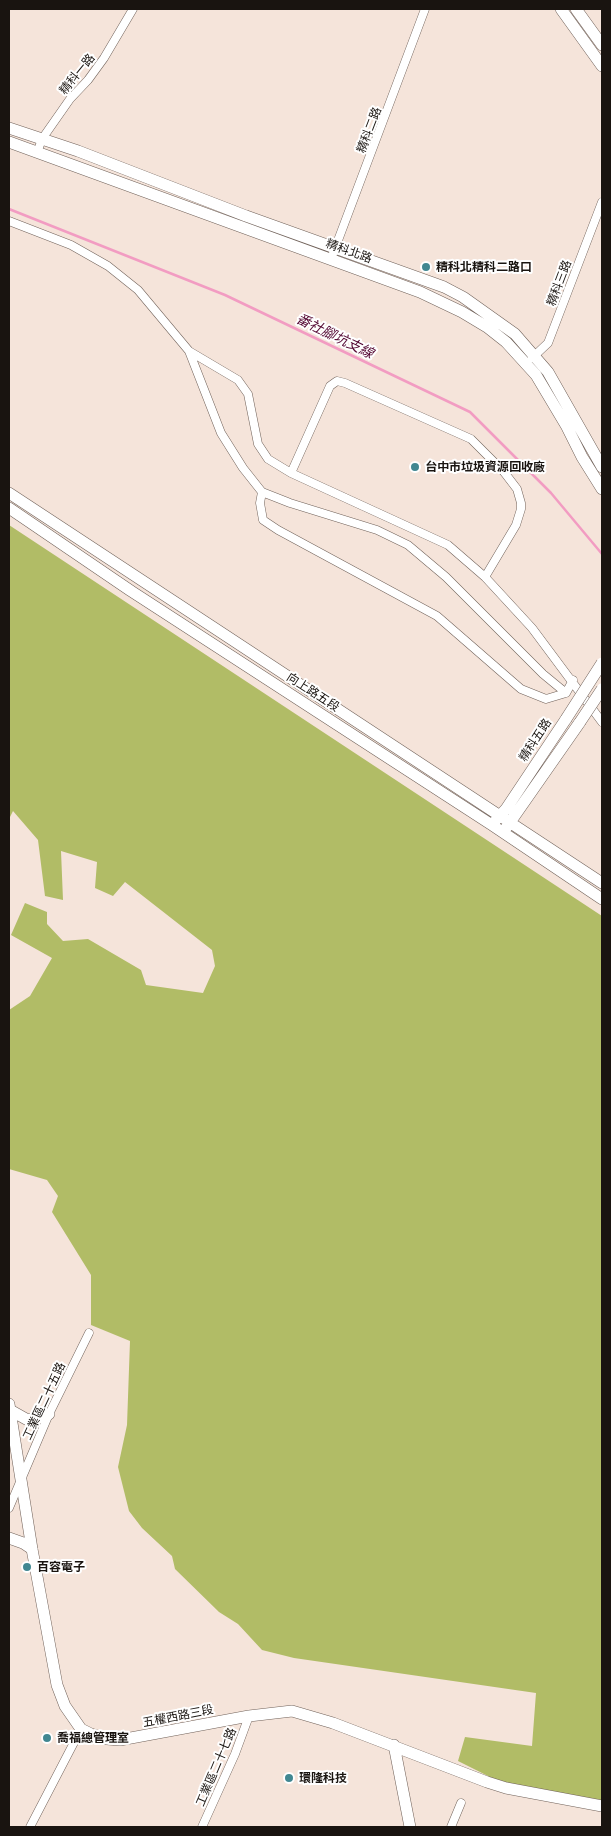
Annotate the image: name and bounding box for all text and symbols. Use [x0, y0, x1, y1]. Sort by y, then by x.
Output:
street label: 精科一路 [56, 51, 98, 97]
street label: 精科二路 [354, 105, 384, 155]
street label: 精科北路 [324, 236, 374, 266]
street label: 精科三路 [544, 258, 574, 308]
place label: 精科北精科二路口 [436, 260, 532, 274]
marker: 精科北精科二路口 [420, 261, 432, 273]
water label: 番社腳坑支線 [294, 310, 376, 362]
place label: 台中市垃圾資源回收廠 [425, 460, 545, 474]
marker: 台中市垃圾資源回收廠 [409, 461, 421, 473]
street label: 向上路五段 [284, 670, 342, 714]
street label: 精科五路 [516, 716, 554, 764]
street label: 工業區二十五路 [20, 1360, 68, 1442]
place label: 百容電子 [37, 1560, 85, 1574]
marker: 百容電子 [21, 1561, 33, 1573]
street label: 五權西路三段 [141, 1702, 215, 1730]
street label: 工業區二十七路 [193, 1726, 239, 1808]
place label: 喬福總管理室 [57, 1731, 129, 1745]
marker: 喬福總管理室 [41, 1732, 53, 1744]
place label: 環隆科技 [299, 1771, 347, 1785]
marker: 環隆科技 [283, 1772, 295, 1784]

